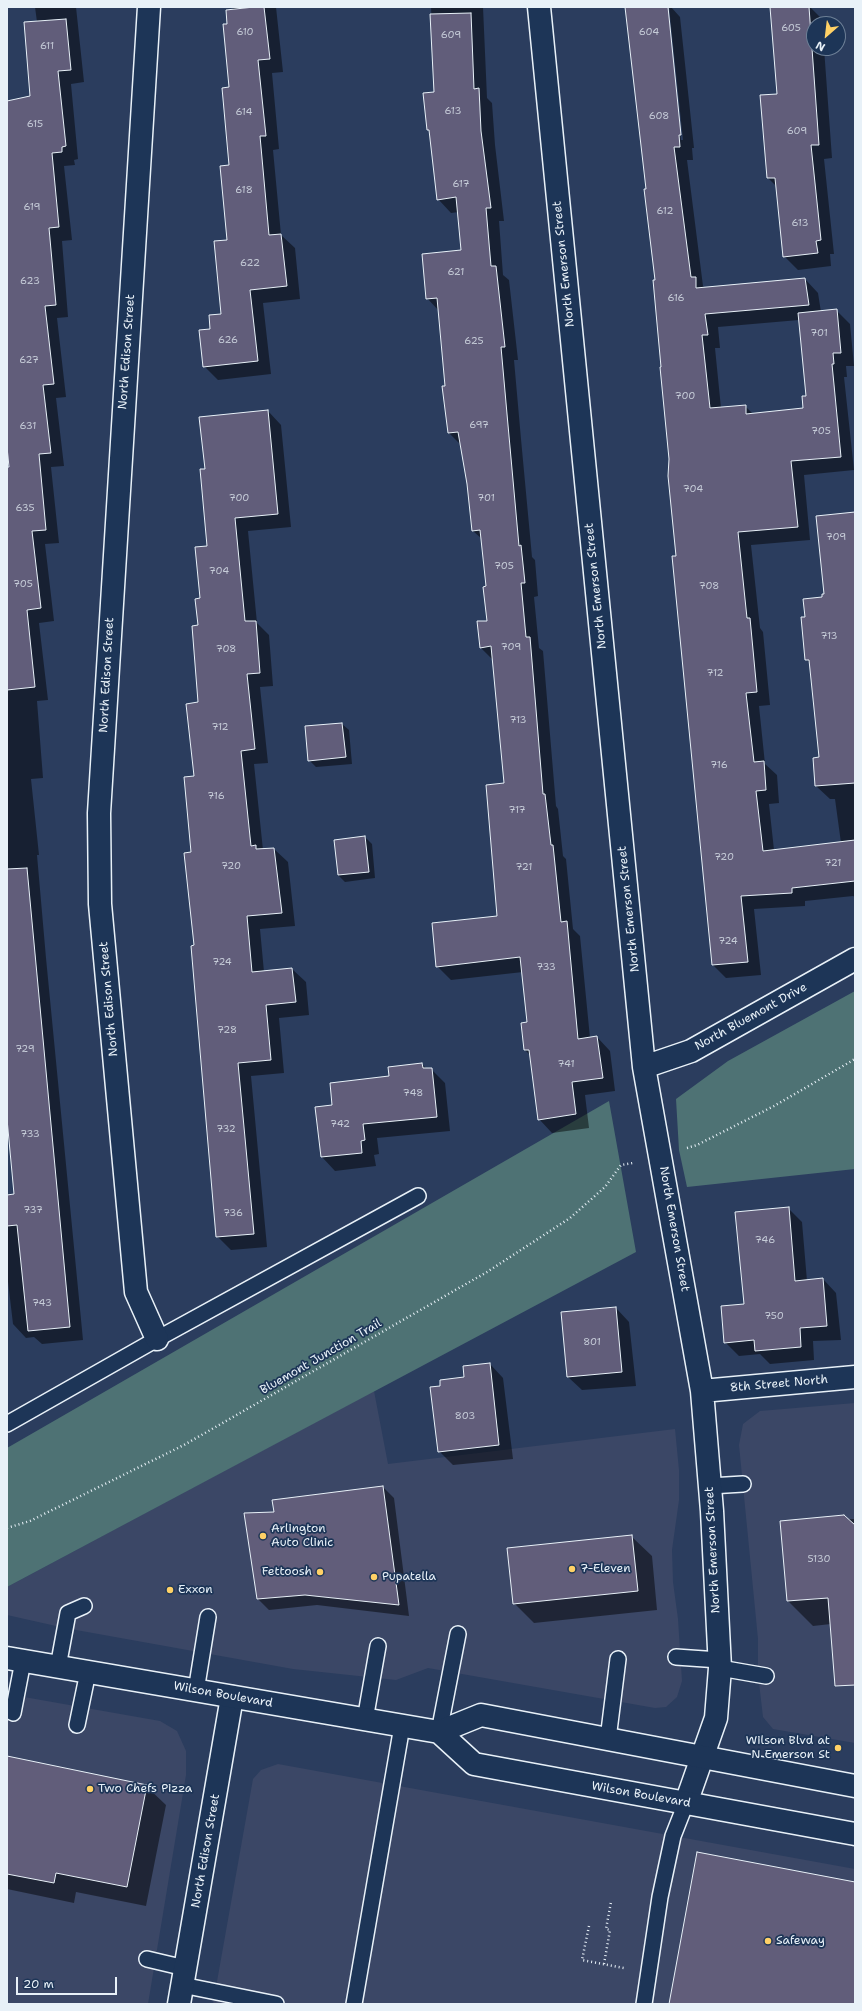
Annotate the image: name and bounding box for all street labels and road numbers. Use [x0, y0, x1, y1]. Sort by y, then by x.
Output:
street label: North Emerson Street [550, 200, 578, 328]
street label: North Edison Street [116, 294, 138, 410]
street label: North Emerson Street [582, 522, 610, 650]
street label: North Edison Street [97, 617, 117, 733]
street label: North Emerson Street [615, 845, 643, 973]
street label: North Edison Street [97, 941, 121, 1057]
street label: North Bluemont Drive [692, 980, 810, 1054]
street label: North Emerson Street [656, 1165, 692, 1293]
street label: Bluemont Junction Trail [258, 1316, 384, 1398]
street label: 8th Street North [729, 1373, 829, 1395]
street label: North Emerson Street [702, 1486, 724, 1614]
street label: Wilson Boulevard [172, 1679, 274, 1711]
street label: Wilson Boulevard [590, 1779, 692, 1811]
street label: North Edison Street [189, 1793, 223, 1909]

